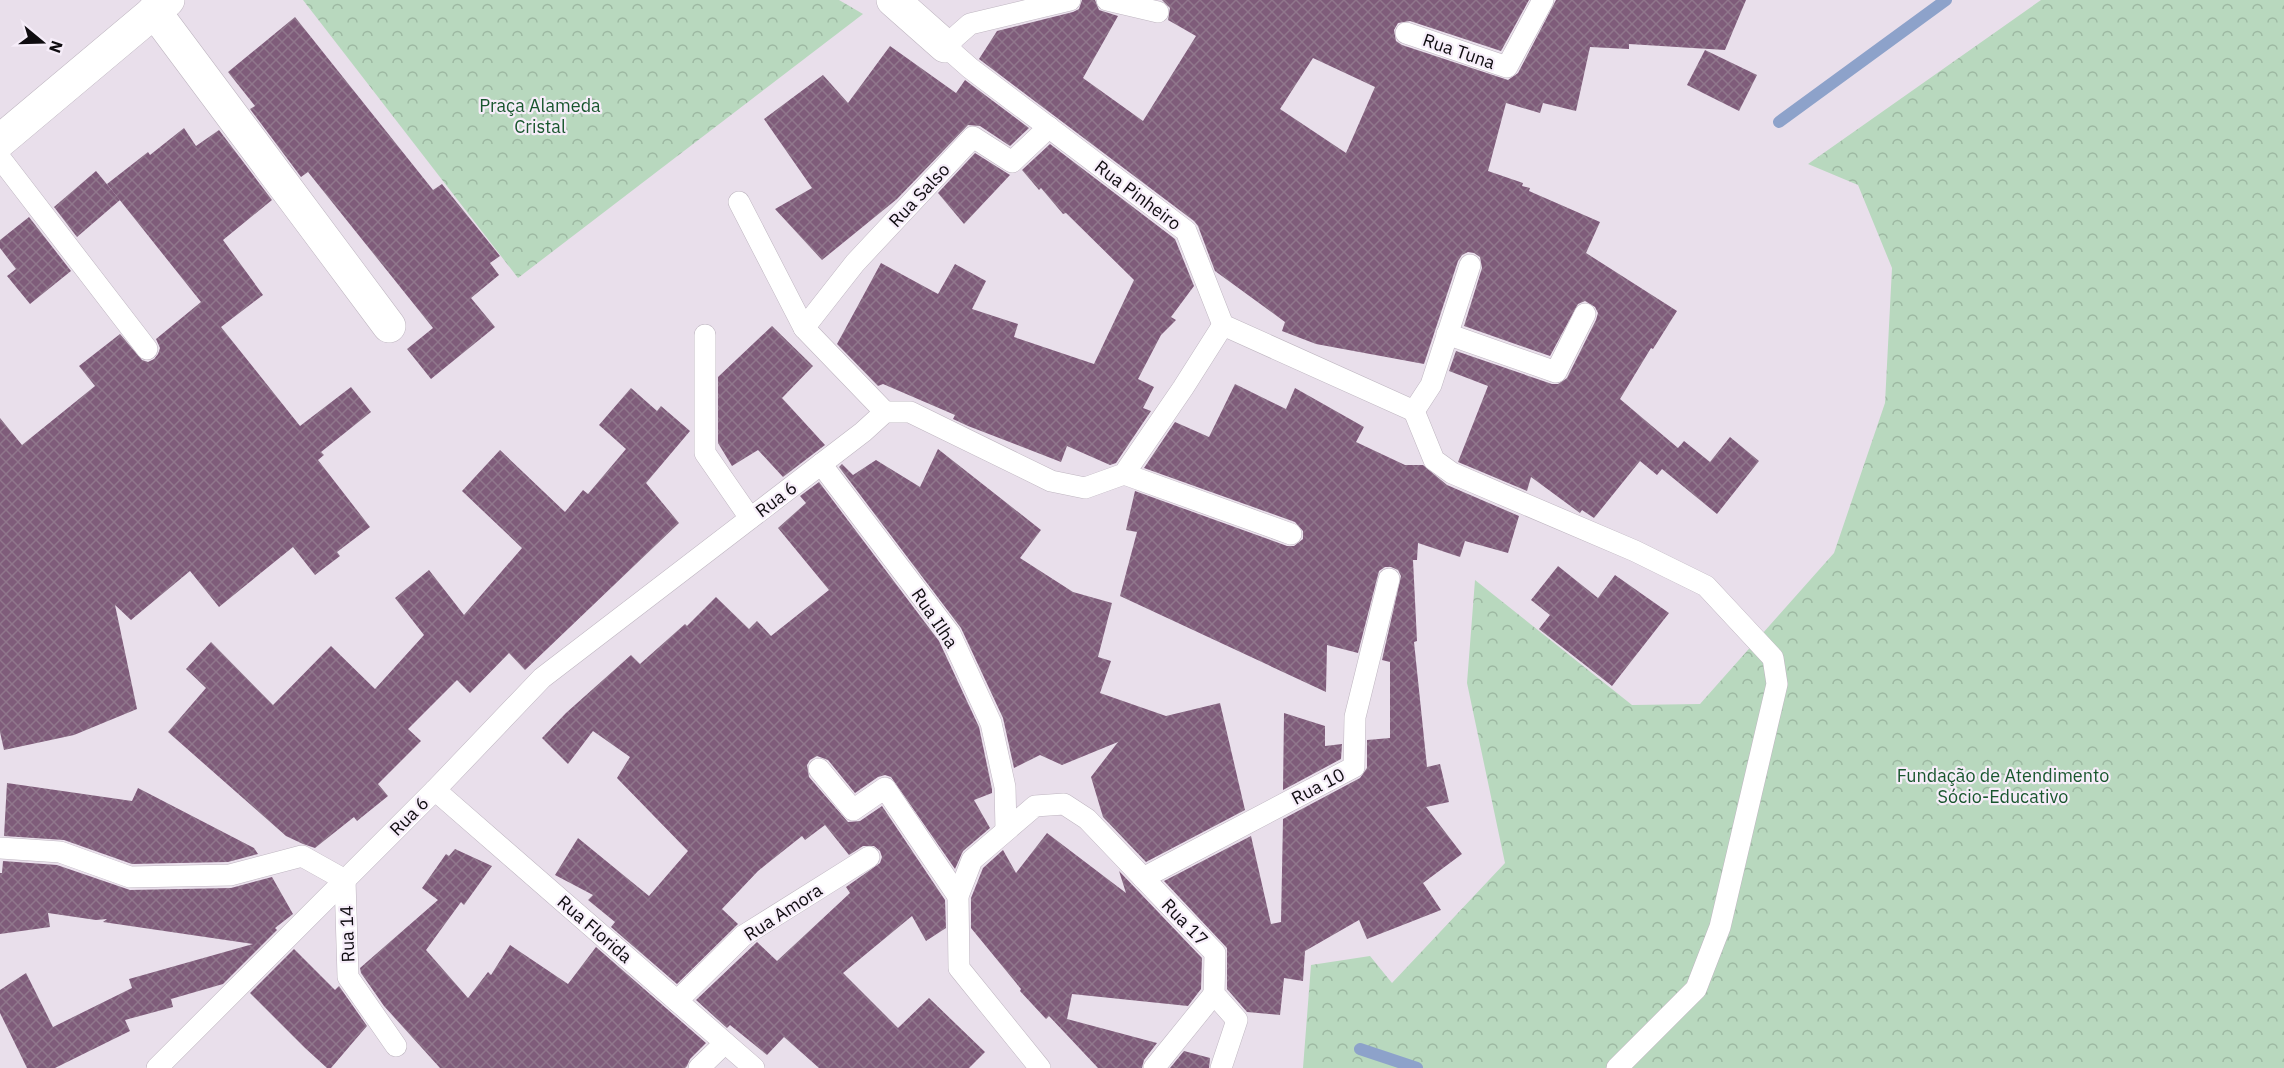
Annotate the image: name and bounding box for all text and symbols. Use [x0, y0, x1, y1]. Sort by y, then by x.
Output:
north arrow [12, 12, 72, 72]
street label: Rua Tuna [1420, 28, 1499, 74]
text: N [45, 38, 68, 56]
park label: Praça Alameda Cristal [479, 94, 601, 138]
street label: Rua Pinheiro [1090, 155, 1186, 235]
street label: Rua Salso [884, 158, 954, 232]
street label: Rua 6 [751, 476, 801, 522]
street label: Rua Ilha [907, 584, 964, 653]
street label: Rua 10 [1287, 762, 1349, 810]
park label: Fundação de Atendimento Sócio-Educativo [1897, 764, 2109, 808]
street label: Rua 6 [384, 791, 434, 841]
street label: Rua Amora [739, 878, 827, 946]
street label: Rua Florida [553, 890, 637, 968]
street label: Rua 17 [1157, 893, 1213, 951]
street label: Rua 14 [335, 905, 359, 963]

